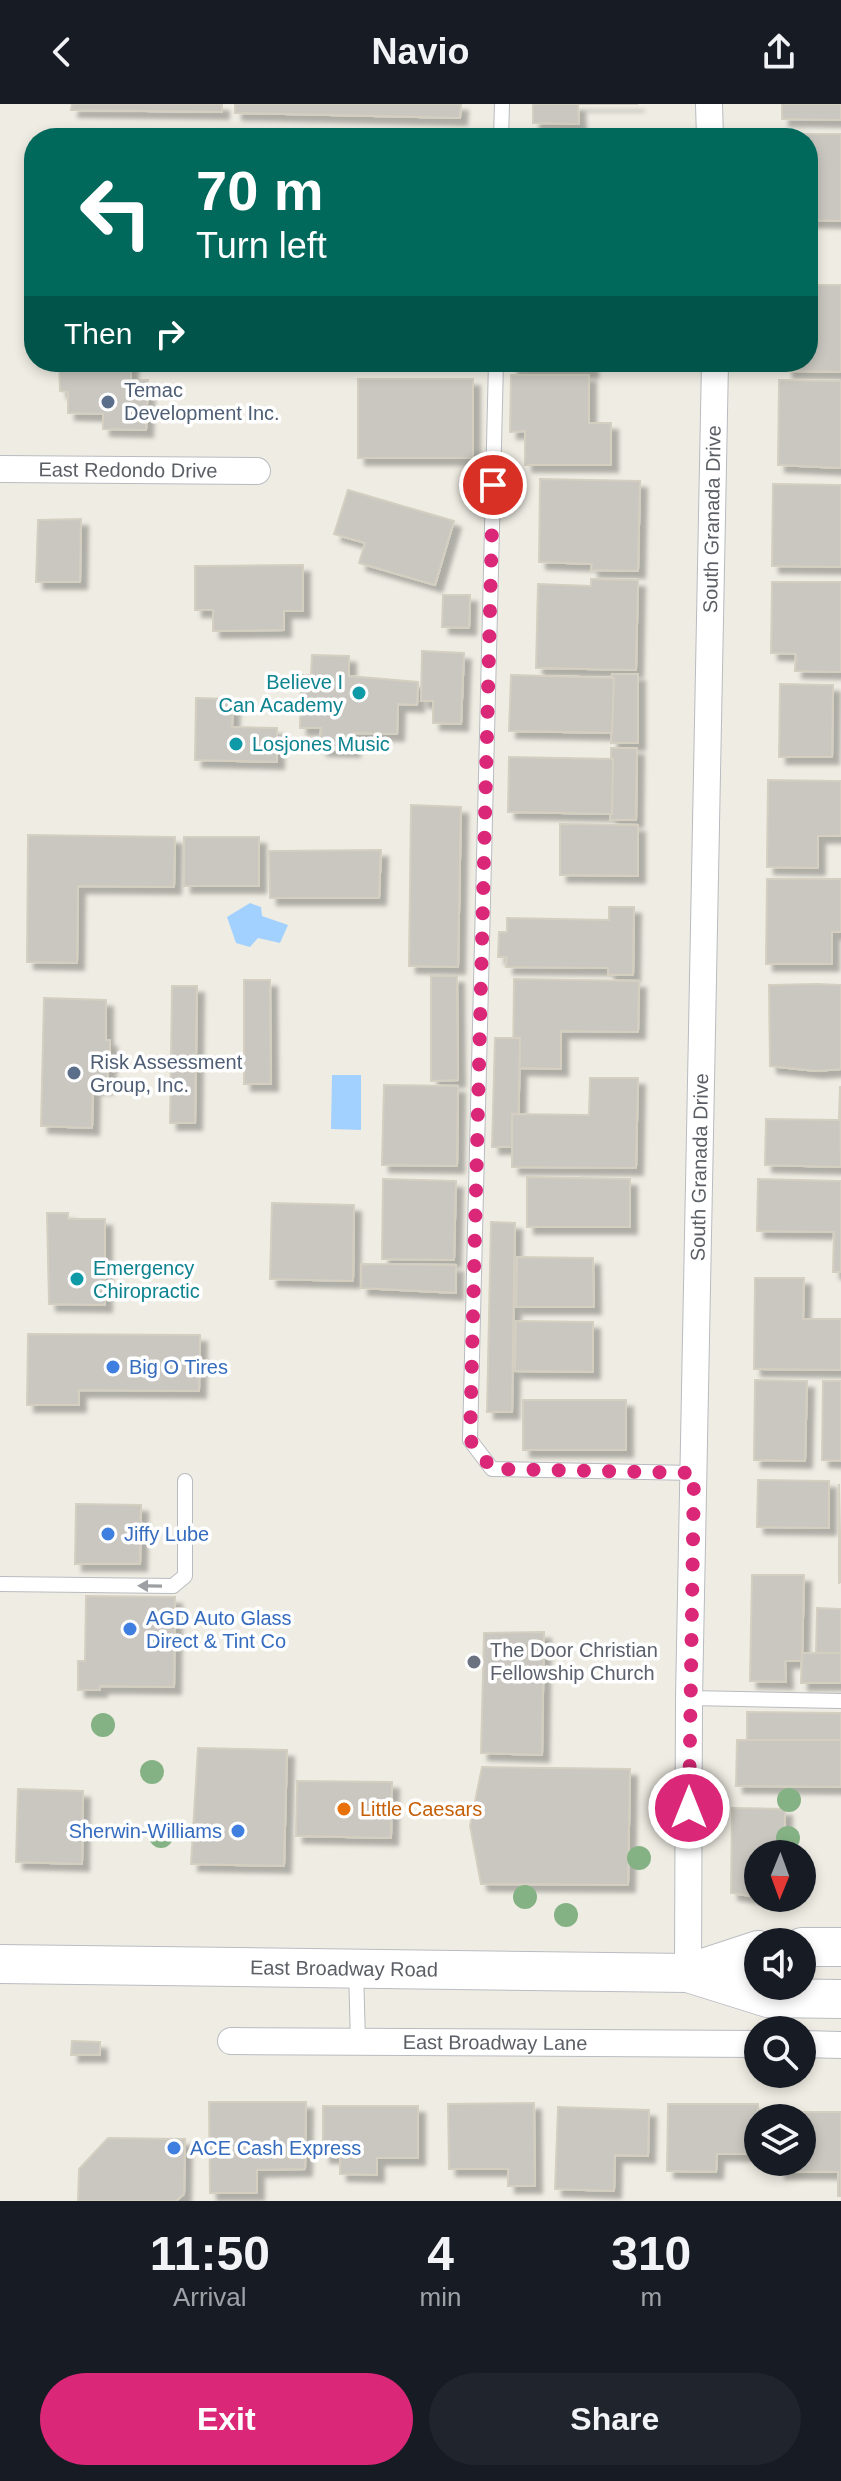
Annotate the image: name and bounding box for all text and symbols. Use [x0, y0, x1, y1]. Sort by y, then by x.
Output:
icon: back [40, 30, 84, 74]
icon: share [757, 30, 801, 74]
text: Navio [371, 31, 470, 72]
text: 70 m [196, 159, 324, 222]
icon: left [64, 160, 168, 264]
text: Turn left [196, 225, 327, 266]
icon: right [148, 312, 192, 356]
text: Then [64, 317, 132, 350]
place label: Temac Development Inc. [124, 379, 280, 424]
marker: Temac Development Inc. [99, 393, 117, 411]
street label: South Granada Drive [699, 425, 725, 613]
pin [459, 451, 527, 519]
street label: East Redondo Drive [38, 458, 218, 482]
icon: arrive [471, 463, 515, 507]
place label: Believe I Can Academy [218, 671, 343, 716]
marker: Believe I Can Academy [350, 684, 368, 702]
place label: Losjones Music [252, 733, 390, 755]
marker: Losjones Music [227, 735, 245, 753]
place label: Risk Assessment Group, Inc. [90, 1051, 243, 1096]
marker: Risk Assessment Group, Inc. [65, 1064, 83, 1082]
street label: South Granada Drive [687, 1073, 712, 1261]
place label: Emergency Chiropractic [93, 1257, 200, 1302]
marker: Emergency Chiropractic [68, 1270, 86, 1288]
place label: Big O Tires [129, 1356, 228, 1378]
marker: Big O Tires [104, 1358, 122, 1376]
place label: Jiffy Lube [124, 1523, 209, 1545]
marker: Jiffy Lube [99, 1525, 117, 1543]
one-way arrow [137, 1580, 162, 1593]
place label: AGD Auto Glass Direct & Tint Co [146, 1607, 292, 1652]
marker: AGD Auto Glass Direct & Tint Co [121, 1620, 139, 1638]
place label: The Door Christian Fellowship Church [490, 1639, 658, 1684]
marker: The Door Christian Fellowship Church [465, 1653, 483, 1671]
position arrow [647, 1766, 731, 1850]
place label: Little Caesars [360, 1798, 482, 1820]
marker: Little Caesars [335, 1800, 353, 1818]
place label: Sherwin-Williams [69, 1820, 222, 1842]
marker: Sherwin-Williams [229, 1822, 247, 1840]
north arrow [744, 1840, 816, 1912]
map controls [744, 1840, 816, 2176]
button: sound [744, 1928, 816, 2000]
street label: East Broadway Road [250, 1956, 438, 1981]
button: search [744, 2016, 816, 2088]
street label: East Broadway Lane [403, 2031, 587, 2054]
button: layers [744, 2104, 816, 2176]
place label: ACE Cash Express [190, 2137, 361, 2159]
marker: ACE Cash Express [165, 2139, 183, 2157]
text: 11:50 [150, 2227, 270, 2280]
text: 4 [427, 2227, 454, 2280]
text: 310 [611, 2227, 691, 2280]
text: Arrival [173, 2282, 247, 2312]
text: min [420, 2282, 461, 2312]
text: m [640, 2282, 662, 2312]
button: Exit [40, 2373, 413, 2465]
button: Share [429, 2373, 801, 2465]

